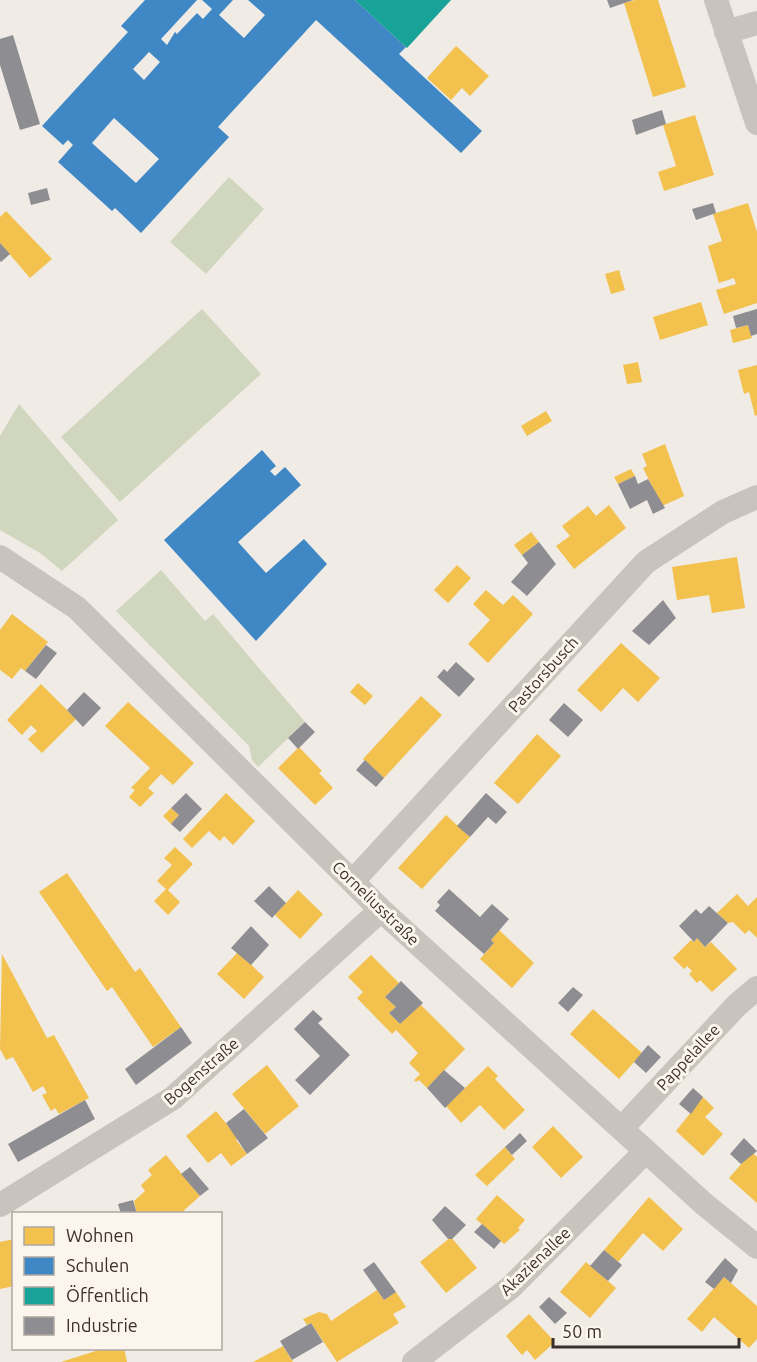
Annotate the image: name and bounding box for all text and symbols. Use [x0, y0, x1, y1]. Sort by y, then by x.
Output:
street label: Pastorsbusch [504, 633, 582, 715]
street label: Corneliusstraße [329, 857, 423, 949]
street label: Pappelallee [653, 1020, 723, 1094]
street label: Bogenstraße [160, 1034, 242, 1108]
legend [12, 1212, 222, 1350]
street label: Akazienallee [496, 1223, 574, 1299]
text: Wohnen [66, 1225, 134, 1245]
text: Schulen [66, 1255, 129, 1275]
text: Öffentlich [66, 1285, 149, 1305]
scale bar [553, 1311, 739, 1349]
text: Industrie [66, 1315, 138, 1335]
text: 50 m [562, 1321, 602, 1341]

